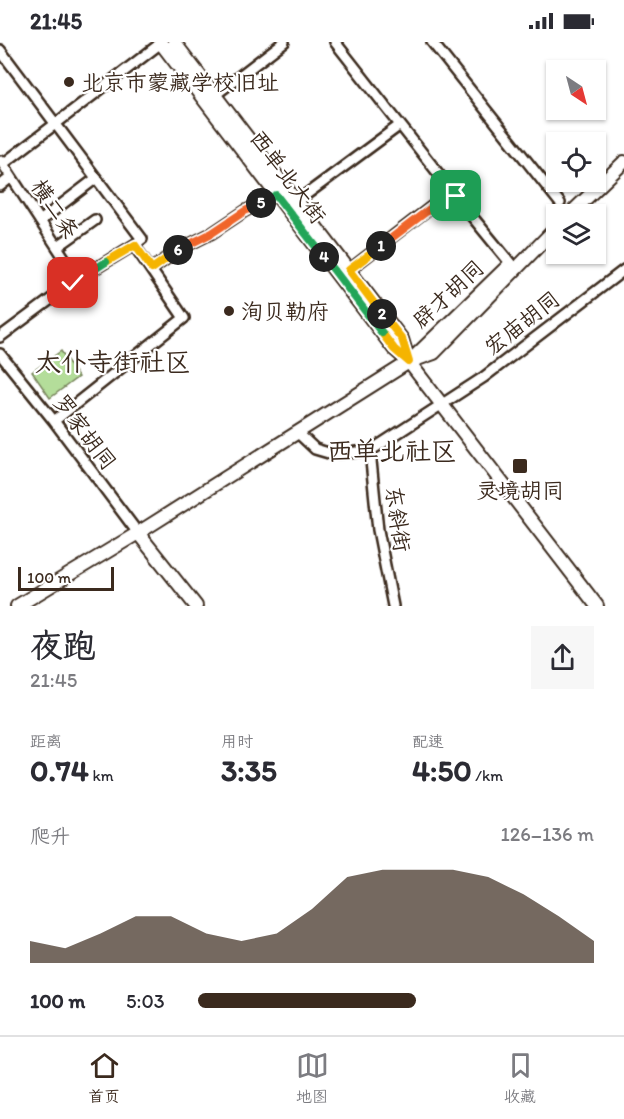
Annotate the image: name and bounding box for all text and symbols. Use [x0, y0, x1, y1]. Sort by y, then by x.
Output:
text: 21:45 [30, 8, 82, 35]
north arrow [546, 60, 606, 120]
map controls [546, 60, 606, 264]
place label: 北京市蒙藏学校旧址 [81, 69, 279, 96]
marker: 北京市蒙藏学校旧址 [62, 75, 76, 89]
street label: 西单北大街 [244, 125, 332, 229]
button: locate [546, 132, 606, 192]
pin [430, 170, 481, 221]
street label: 横二条 [25, 174, 85, 244]
icon: arrive [439, 179, 472, 212]
pin: 5 [246, 188, 276, 218]
text: 5 [257, 193, 265, 212]
button: layers [546, 204, 606, 264]
pin: 1 [366, 231, 396, 261]
pin: 6 [163, 235, 193, 265]
text: 1 [377, 236, 385, 255]
text: 6 [174, 240, 182, 259]
pin: 4 [309, 242, 339, 272]
text: 4 [319, 247, 329, 266]
street label: 辟才胡同 [407, 254, 489, 334]
pin [47, 257, 98, 308]
icon: check [56, 266, 89, 299]
street label: 宏庙胡同 [479, 285, 565, 361]
place label: 洵贝勒府 [241, 298, 329, 325]
pin: 2 [367, 299, 397, 329]
marker: 洵贝勒府 [222, 304, 236, 318]
text: 2 [378, 304, 386, 323]
district label: 太仆寺街社区 [35, 346, 191, 378]
street label: 罗家胡同 [48, 389, 122, 475]
district label: 西单北社区 [327, 435, 457, 467]
marker: 灵境胡同 [511, 457, 529, 475]
place label: 灵境胡同 [476, 477, 564, 504]
street label: 东斜街 [380, 484, 416, 554]
scale bar [18, 564, 114, 592]
text: 100 m [27, 568, 71, 587]
text: 夜跑 [30, 626, 96, 665]
button: share [531, 626, 594, 689]
text: 21:45 [30, 668, 77, 692]
text: 距离 [30, 732, 62, 751]
text: 用时 [221, 732, 253, 751]
text: 配速 [412, 732, 444, 751]
text: 0.74 [30, 752, 89, 789]
text: 3:35 [221, 752, 277, 789]
text: 4:50 [412, 752, 472, 789]
text: km [89, 766, 114, 785]
text: /km [472, 766, 503, 785]
text: 126–136 m [500, 822, 594, 846]
text: 爬升 [30, 824, 70, 848]
text: 100 m [30, 989, 85, 1013]
text: 5:03 [126, 989, 165, 1013]
tab: 首页 [88, 1049, 121, 1107]
tab: 地图 [296, 1049, 329, 1107]
tab: 收藏 [504, 1049, 537, 1107]

